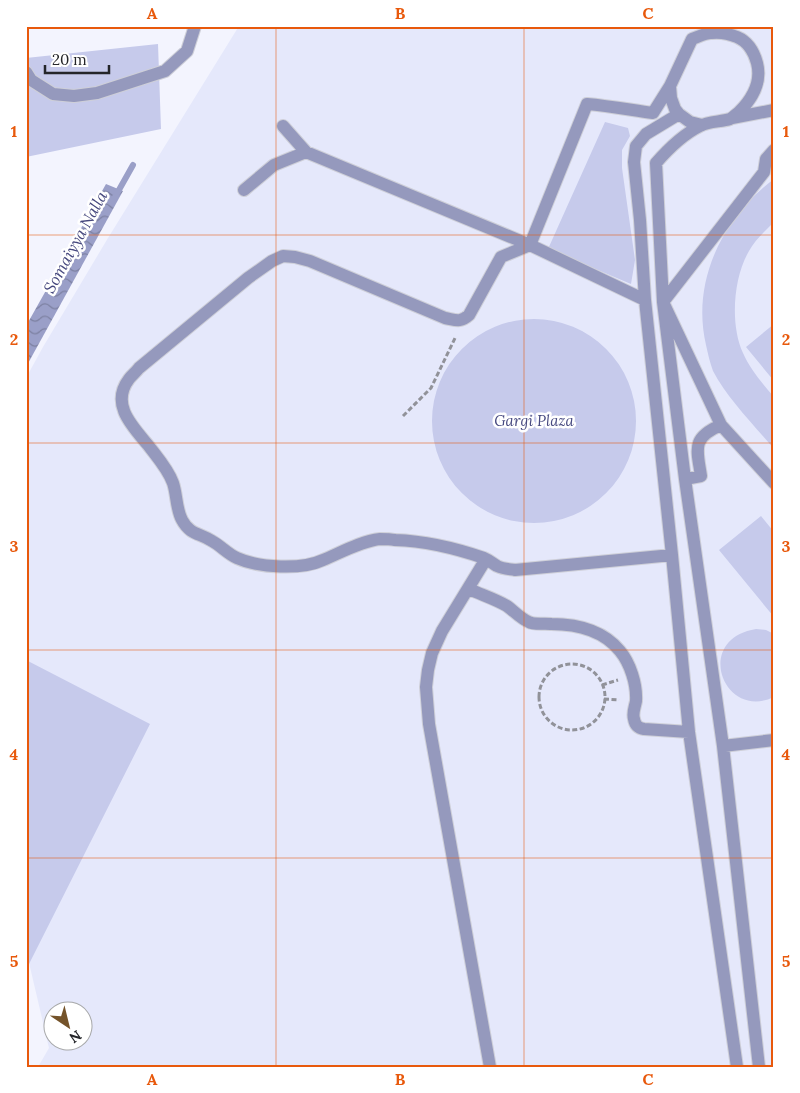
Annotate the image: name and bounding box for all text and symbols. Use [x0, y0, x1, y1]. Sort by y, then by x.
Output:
text: A [147, 3, 158, 23]
text: B [395, 3, 406, 23]
text: C [642, 3, 654, 23]
scale bar [45, 42, 109, 74]
text: 20 m [52, 50, 87, 69]
text: 1 [11, 121, 17, 141]
text: 1 [783, 121, 789, 141]
water label: Somaiyya Nalla [39, 187, 111, 296]
text: 2 [10, 329, 18, 349]
text: 2 [782, 329, 790, 349]
park label: Gargi Plaza [494, 411, 575, 430]
text: 3 [10, 536, 19, 556]
text: 3 [782, 536, 791, 556]
text: 4 [10, 744, 19, 764]
text: 4 [782, 744, 791, 764]
text: 5 [10, 951, 19, 971]
text: 5 [782, 951, 791, 971]
north arrow [42, 1000, 92, 1050]
text: N [66, 1026, 85, 1047]
text: A [147, 1069, 158, 1089]
text: B [395, 1069, 406, 1089]
text: C [642, 1069, 654, 1089]

